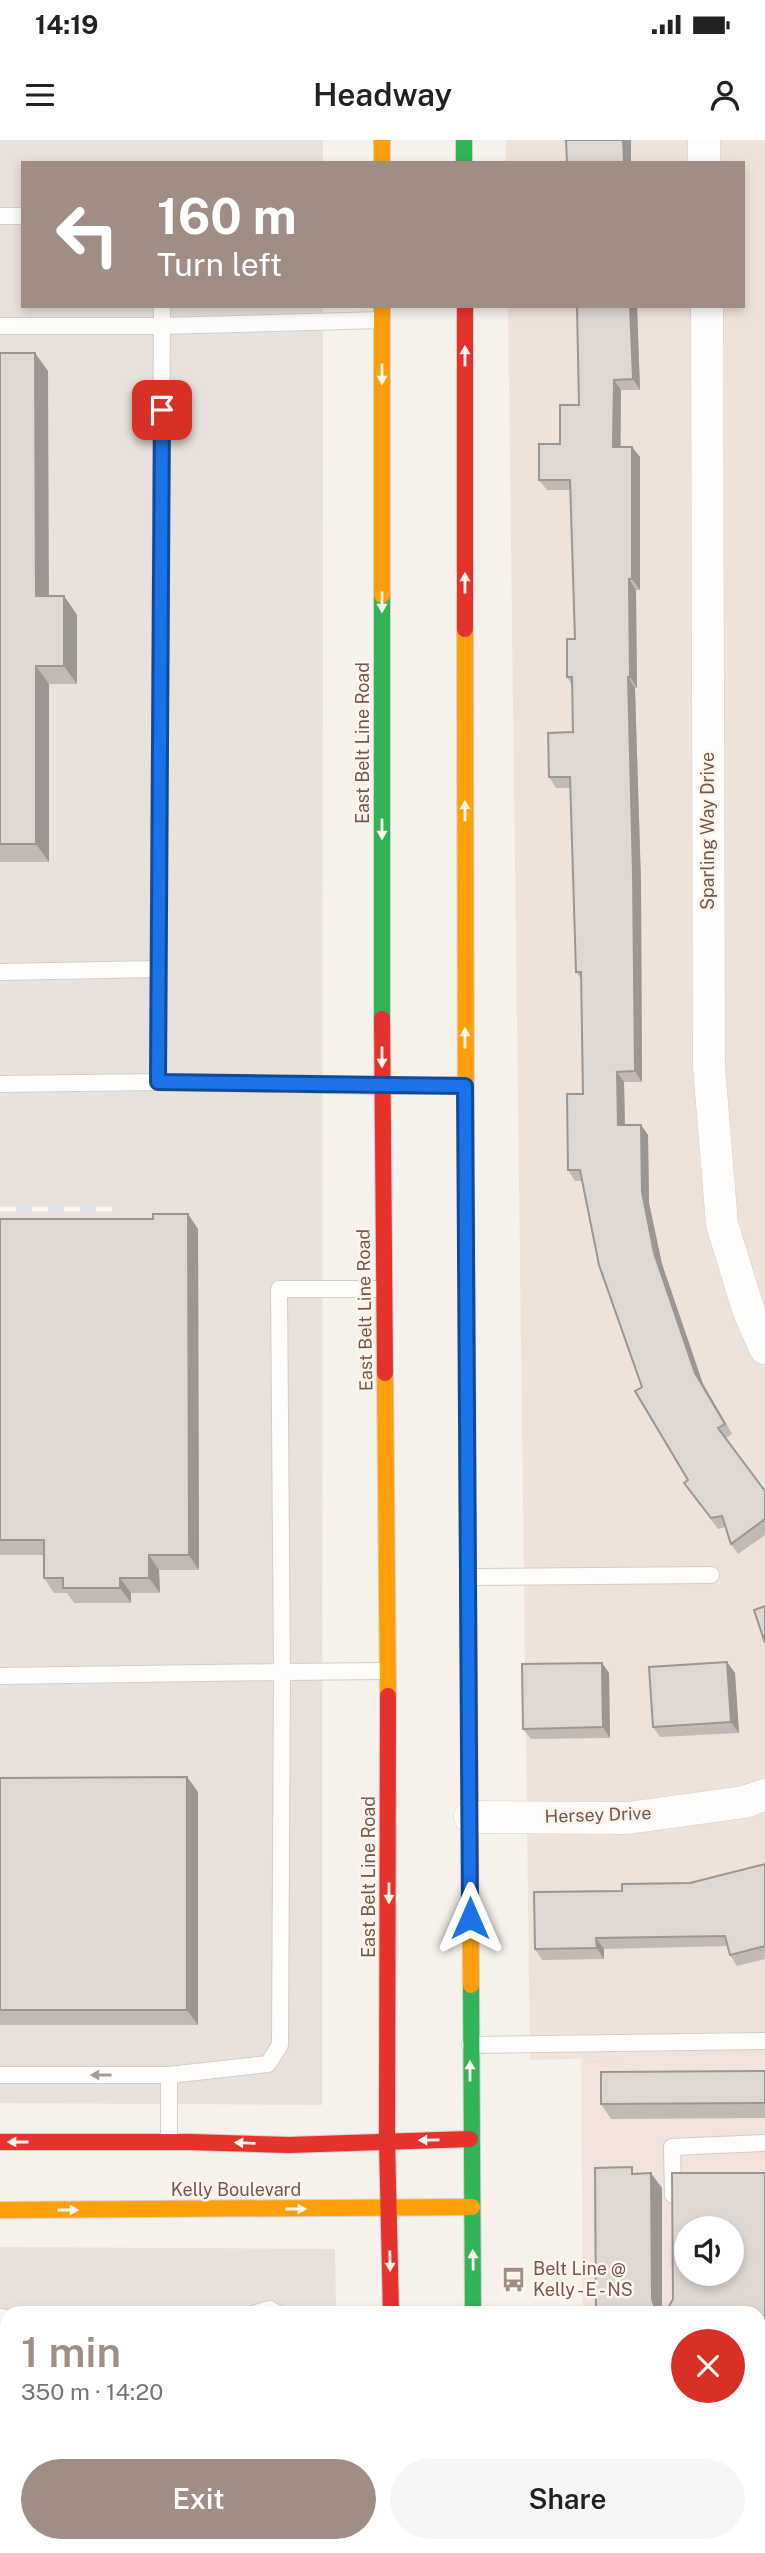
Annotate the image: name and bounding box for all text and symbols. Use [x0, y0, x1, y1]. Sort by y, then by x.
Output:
text: 14:19 [35, 9, 98, 40]
icon: menu [21, 76, 59, 114]
text: Headway [313, 76, 452, 113]
icon: person [706, 76, 744, 114]
text: 160 m [157, 187, 297, 245]
icon: left [42, 189, 133, 280]
text: Turn left [157, 246, 282, 283]
one-way arrow [459, 345, 471, 367]
one-way arrow [376, 364, 388, 386]
pin [132, 380, 192, 440]
icon: arrive [143, 391, 181, 429]
one-way arrow [459, 572, 471, 594]
one-way arrow [376, 591, 388, 613]
street label: East Belt Line Road [352, 662, 373, 824]
street label: Sparling Way Drive [697, 752, 718, 910]
one-way arrow [459, 800, 471, 822]
one-way arrow [376, 819, 388, 841]
one-way arrow [459, 1027, 471, 1049]
one-way arrow [376, 1046, 388, 1068]
street label: East Belt Line Road [353, 1229, 376, 1391]
street label: East Belt Line Road [358, 1796, 379, 1958]
street label: Hersey Drive [544, 1802, 652, 1827]
position arrow [433, 1881, 507, 1955]
one-way arrow [383, 1882, 395, 1904]
one-way arrow [464, 2060, 476, 2082]
one-way arrow [89, 2069, 111, 2081]
one-way arrow [417, 2134, 439, 2146]
one-way arrow [7, 2136, 29, 2148]
one-way arrow [234, 2138, 256, 2149]
street label: Kelly Boulevard [171, 2179, 301, 2200]
one-way arrow [285, 2203, 307, 2215]
one-way arrow [57, 2204, 79, 2216]
map controls [674, 2216, 744, 2286]
button: sound [674, 2216, 744, 2286]
one-way arrow [467, 2249, 478, 2271]
one-way arrow [384, 2250, 395, 2272]
place label: Belt Line @ Kelly - E - NS [533, 2258, 633, 2300]
bus stop icon: Belt Line @ Kelly - E - NS [499, 2265, 527, 2293]
text: 1 min [21, 2327, 121, 2376]
button: close [671, 2329, 745, 2403]
text: 350 m · 14:20 [21, 2378, 163, 2405]
button: Exit [21, 2459, 376, 2539]
button: Share [390, 2459, 745, 2539]

